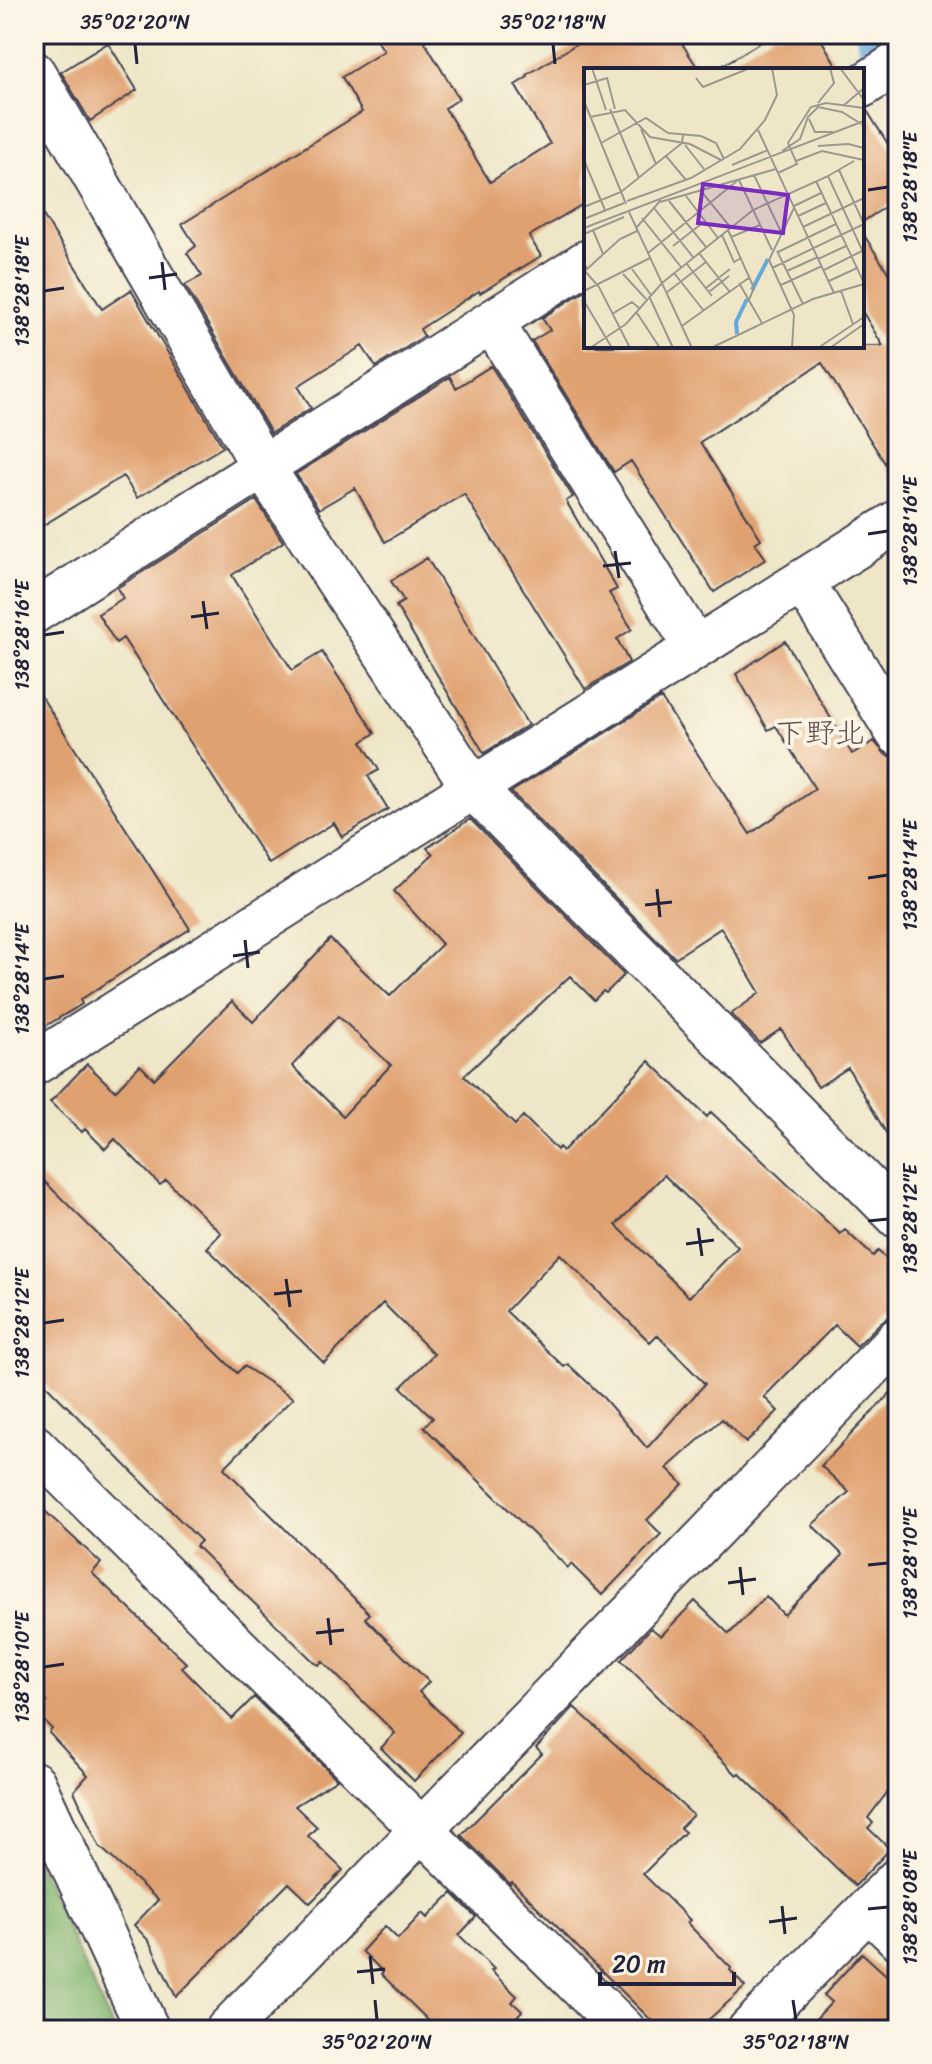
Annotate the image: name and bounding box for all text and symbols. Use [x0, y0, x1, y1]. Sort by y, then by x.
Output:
text: 35°02'20"N [80, 5, 190, 40]
text: 35°02'18"N [500, 5, 606, 40]
inset map [584, 68, 864, 348]
text: 138°28'18"E [893, 129, 928, 243]
text: 138°28'18"E [5, 233, 40, 347]
text: 138°28'16"E [893, 474, 928, 586]
text: 138°28'16"E [5, 578, 40, 690]
district label: 下野北 [775, 706, 865, 760]
text: 138°28'14"E [893, 817, 928, 931]
text: 138°28'14"E [5, 921, 40, 1035]
text: 138°28'12"E [893, 1162, 928, 1274]
text: 138°28'12"E [5, 1266, 40, 1378]
text: 138°28'10"E [893, 1505, 928, 1619]
text: 138°28'10"E [5, 1609, 40, 1723]
text: 138°28'08"E [893, 1847, 928, 1965]
scale bar [600, 1936, 734, 1986]
text: 20 m [612, 1943, 666, 1985]
text: 35°02'20"N [322, 2025, 432, 2060]
text: 35°02'18"N [743, 2025, 849, 2060]

